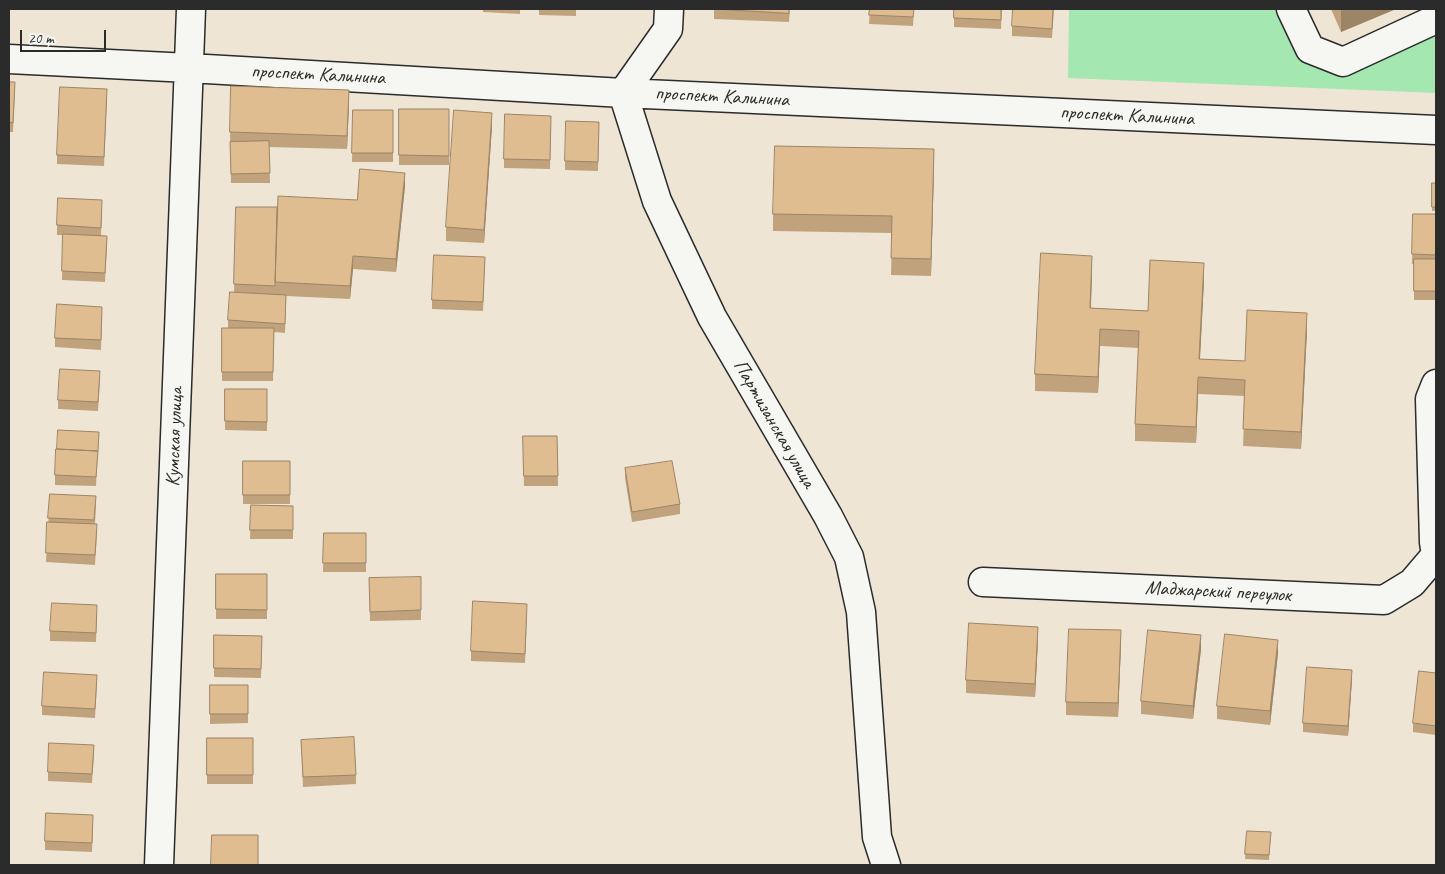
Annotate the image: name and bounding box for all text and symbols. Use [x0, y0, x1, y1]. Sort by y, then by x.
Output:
scale bar [22, 20, 109, 52]
text: 20 m [28, 29, 54, 48]
street label: проспект Калинина [250, 60, 386, 90]
street label: проспект Калинина [654, 82, 790, 112]
street label: проспект Калинина [1059, 101, 1195, 131]
street label: Партизанская улица [728, 356, 820, 492]
street label: Кумская улица [161, 387, 189, 487]
street label: Маджарский переулок [1144, 576, 1292, 608]

